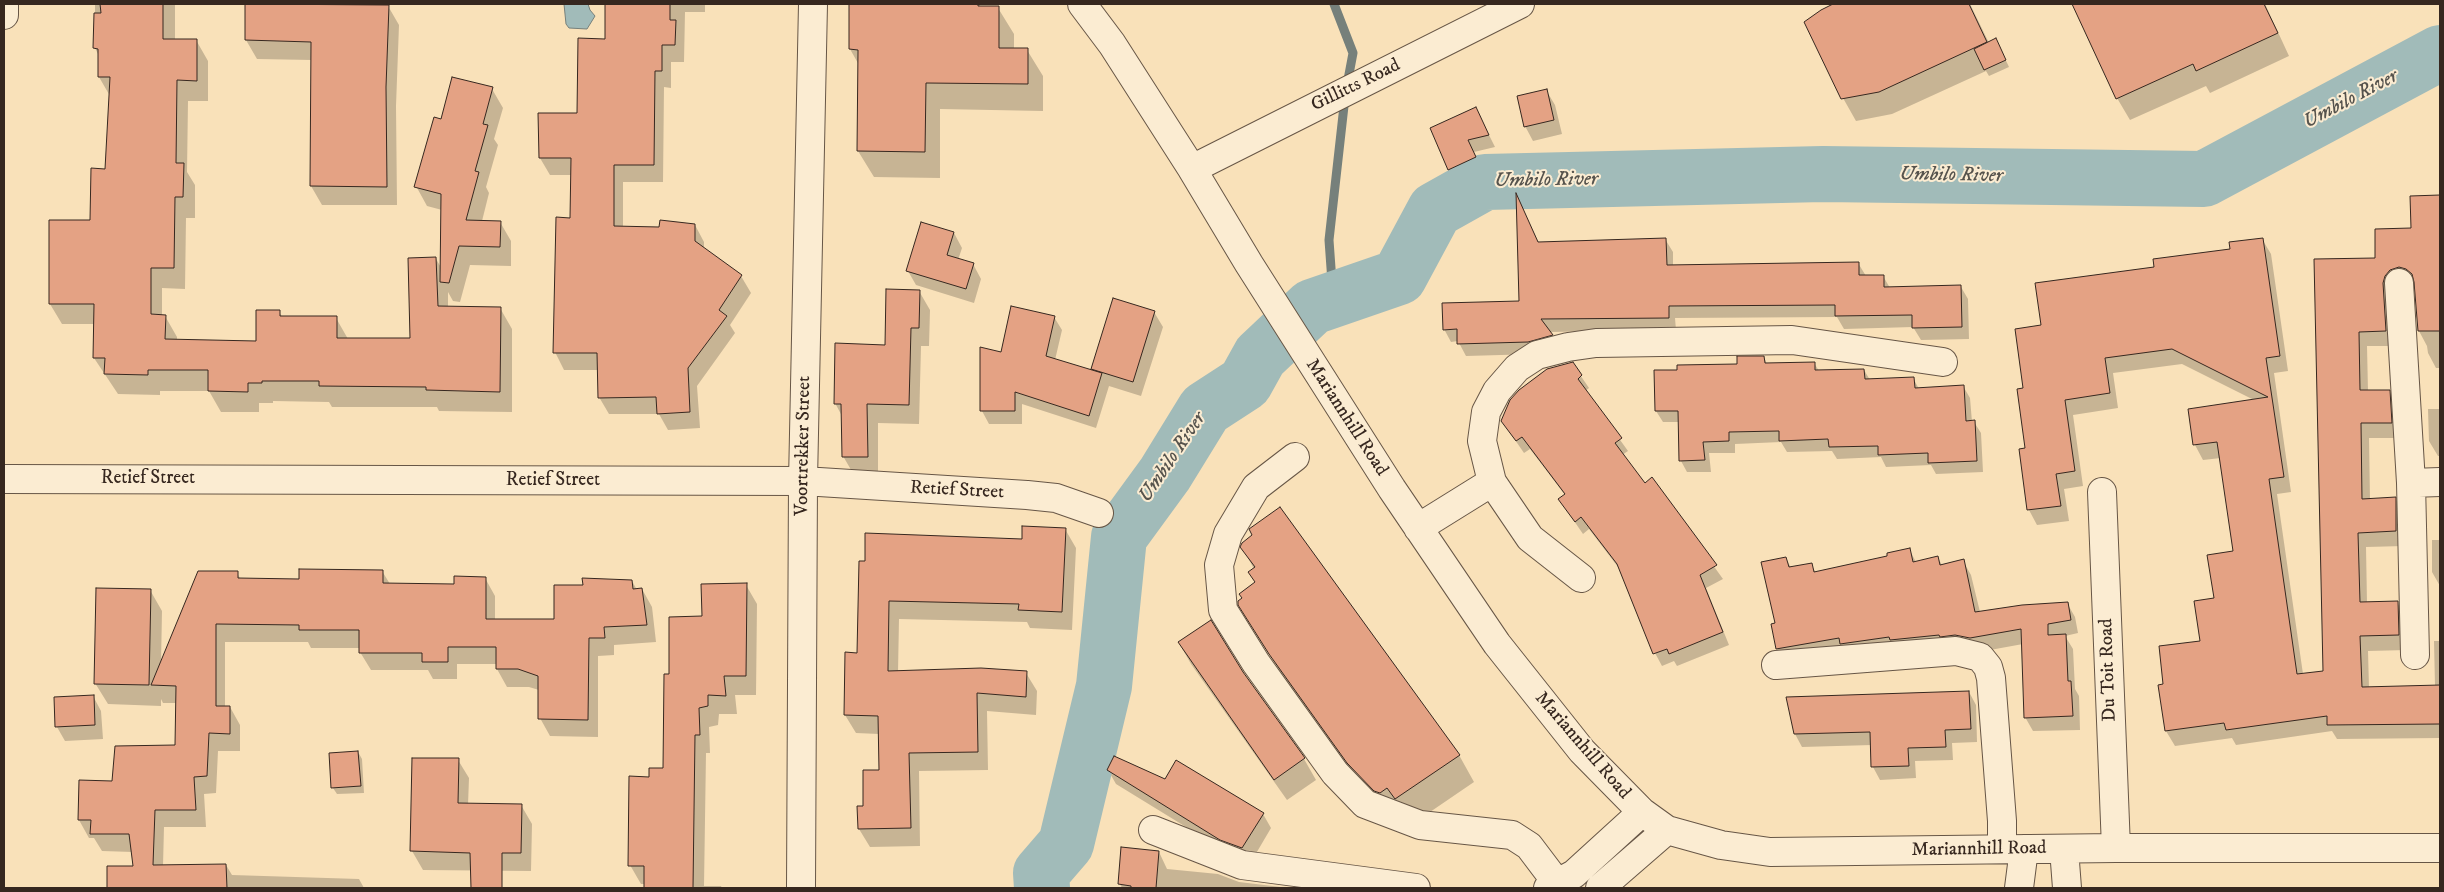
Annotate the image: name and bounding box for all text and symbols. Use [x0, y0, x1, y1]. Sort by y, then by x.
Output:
street label: Gillitts Road [1308, 55, 1404, 117]
water label: Umbilo River [2300, 65, 2402, 135]
water label: Umbilo River [1899, 163, 2003, 189]
water label: Umbilo River [1494, 168, 1598, 194]
street label: Mariannhill Road [1300, 355, 1392, 481]
street label: Voortrekker Street [791, 376, 817, 516]
water label: Umbilo River [1134, 408, 1212, 508]
street label: Retief Street [101, 468, 195, 490]
street label: Retief Street [506, 470, 600, 492]
street label: Retief Street [909, 477, 1005, 505]
street label: Du Toit Road [2096, 618, 2122, 722]
street label: Mariannhill Road [1529, 688, 1635, 804]
street label: Mariannhill Road [1911, 837, 2047, 863]

